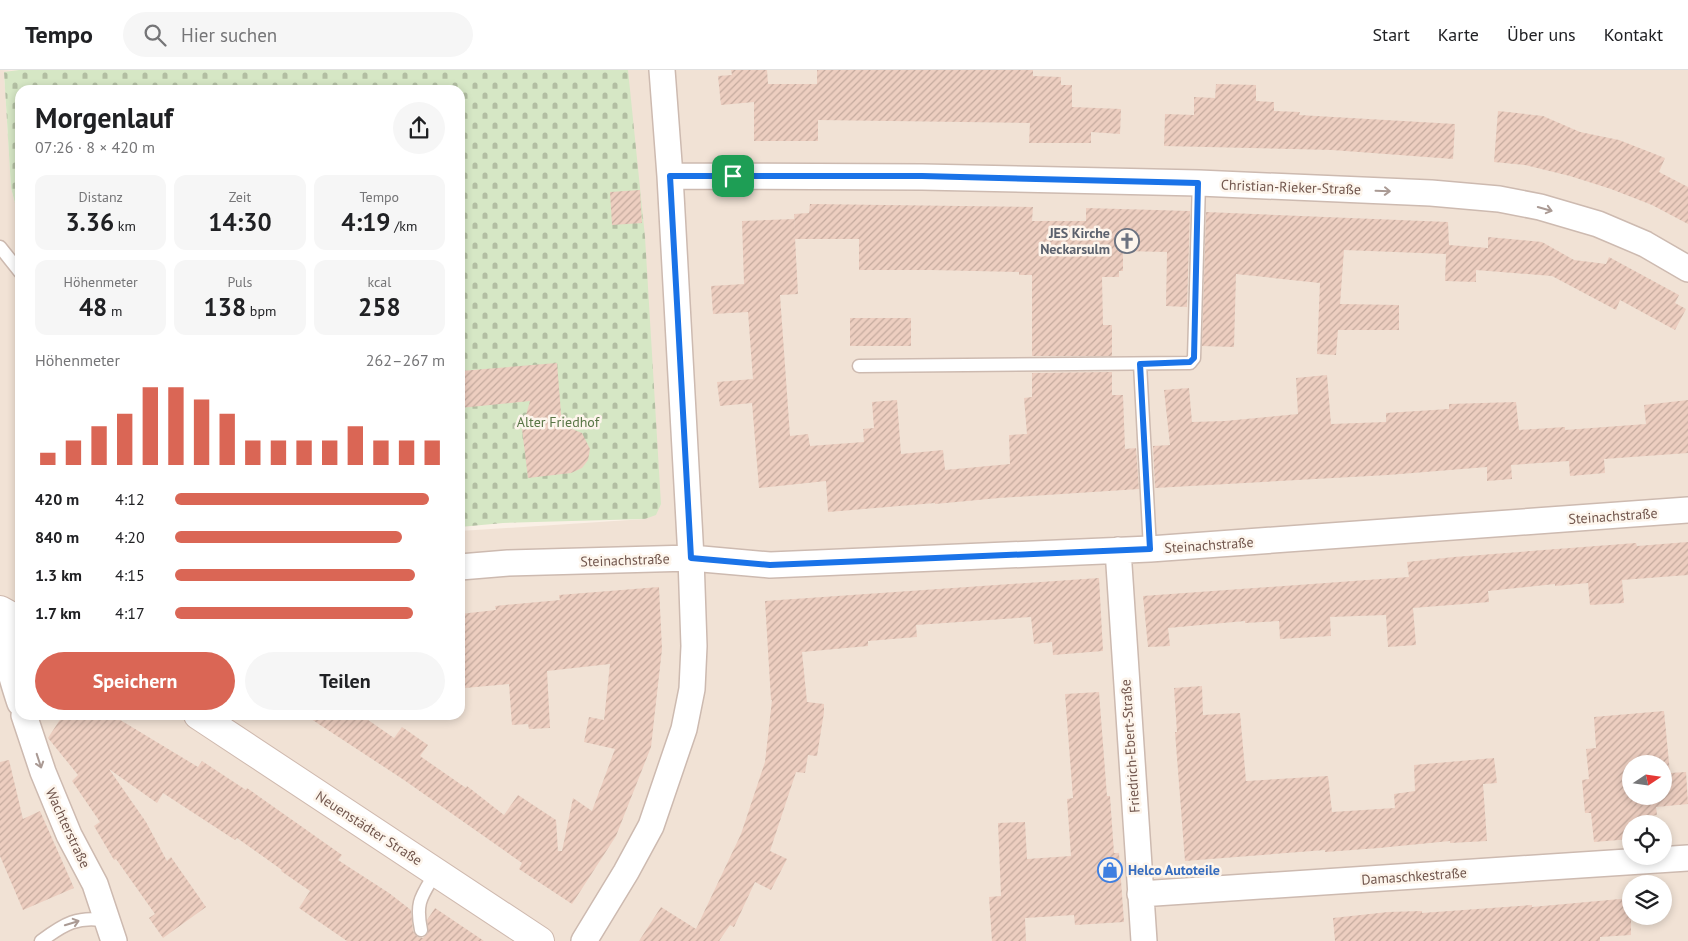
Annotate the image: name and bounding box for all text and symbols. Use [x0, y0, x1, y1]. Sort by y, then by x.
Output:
search box [123, 12, 473, 57]
text: Tempo [25, 19, 93, 50]
icon: search [141, 21, 169, 49]
text: Hier suchen [181, 23, 277, 47]
text: Start [1372, 23, 1410, 46]
text: Karte [1438, 23, 1479, 46]
text: Über uns [1507, 23, 1576, 46]
text: Kontakt [1604, 23, 1663, 46]
text: Morgenlauf [35, 99, 173, 136]
button: share [393, 102, 445, 154]
text: 07:26 · 8 × 420 m [35, 137, 155, 157]
pin [712, 155, 754, 197]
icon: arrive [719, 162, 747, 190]
street label: Christian-Rieker-Straße [1221, 176, 1361, 198]
one-way arrow [1375, 186, 1391, 195]
text: Distanz [78, 188, 123, 206]
text: Zeit [229, 188, 251, 206]
text: Tempo [360, 188, 399, 206]
one-way arrow [1536, 204, 1552, 214]
text: 3.36 [65, 206, 114, 238]
text: 14:30 [208, 206, 272, 238]
text: 4:19 [341, 206, 391, 238]
text: km [114, 217, 136, 235]
text: /km [391, 217, 417, 235]
place label: JES Kirche Neckarsulm [1040, 224, 1110, 258]
church icon: JES Kirche Neckarsulm [1114, 228, 1140, 254]
text: Höhenmeter [64, 273, 138, 291]
text: Puls [228, 273, 252, 291]
text: kcal [367, 273, 391, 291]
text: 48 [79, 291, 107, 323]
text: 138 [204, 291, 246, 323]
text: 258 [358, 291, 401, 323]
text: m [107, 302, 122, 320]
text: bpm [246, 302, 276, 320]
text: Höhenmeter [35, 350, 120, 370]
text: 262–267 m [366, 350, 445, 370]
park label: Alter Friedhof [517, 413, 600, 431]
text: 420 m [35, 489, 79, 509]
text: 4:12 [115, 489, 145, 509]
street label: Steinachstraße [1568, 504, 1658, 528]
text: 840 m [35, 527, 79, 547]
text: 4:20 [115, 527, 145, 547]
street label: Steinachstraße [1164, 533, 1254, 557]
street label: Steinachstraße [580, 549, 670, 571]
text: 1.3 km [35, 565, 82, 585]
text: 4:15 [115, 565, 145, 585]
text: 1.7 km [35, 603, 81, 623]
text: 4:17 [115, 603, 145, 623]
button: Speichern [35, 652, 235, 710]
button: Teilen [245, 652, 445, 710]
street label: Friedrich-Ebert-Straße [1116, 679, 1144, 813]
one-way arrow [35, 753, 44, 769]
north arrow [1622, 755, 1672, 805]
map controls [1622, 755, 1672, 925]
street label: Wachterstraße [42, 785, 94, 871]
street label: Neuenstädter Straße [312, 787, 426, 869]
button: locate [1622, 815, 1672, 865]
shop icon: Helco Autoteile [1097, 857, 1123, 883]
place label: Helco Autoteile [1128, 861, 1220, 879]
street label: Damaschkestraße [1361, 863, 1467, 889]
button: layers [1622, 875, 1672, 925]
one-way arrow [64, 917, 80, 927]

